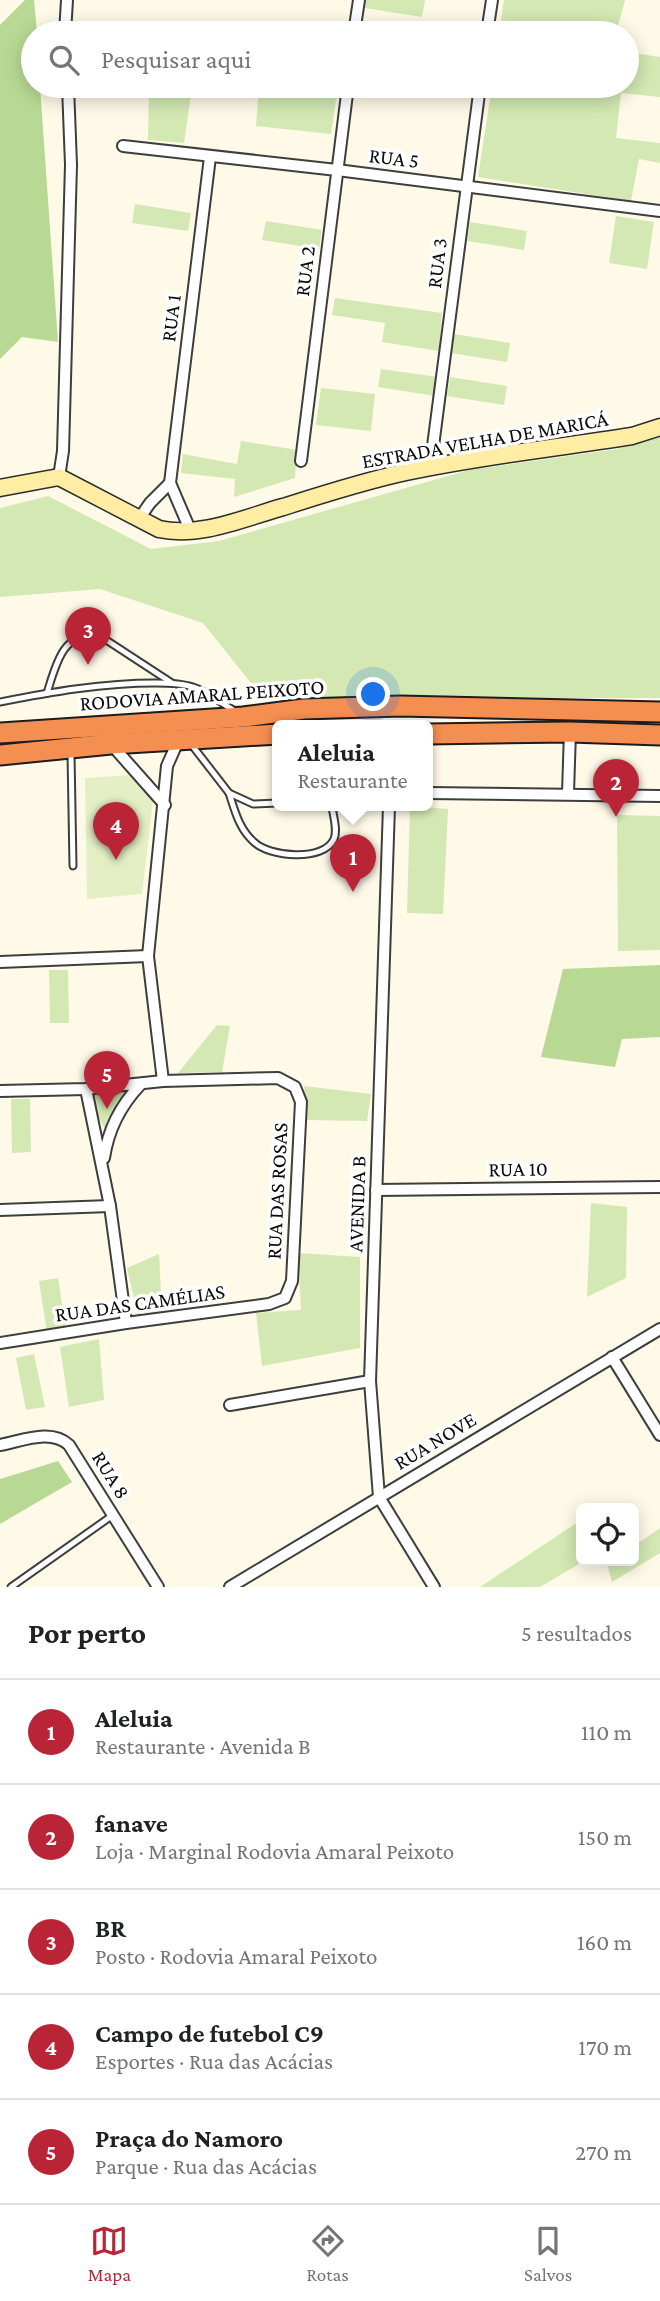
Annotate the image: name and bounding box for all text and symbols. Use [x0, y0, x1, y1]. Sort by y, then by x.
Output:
search box [21, 21, 639, 98]
icon: search [45, 41, 83, 79]
text: Pesquisar aqui [101, 45, 251, 74]
street label: RUA 5 [368, 143, 420, 173]
street label: RUA 3 [422, 236, 452, 290]
street label: RUA 2 [290, 244, 320, 298]
street label: RUA 1 [156, 293, 186, 343]
street label: ESTRADA VELHA DE MARICÁ [360, 407, 610, 473]
pin: 3 [65, 607, 111, 665]
street label: RODOVIA AMARAL PEIXOTO [79, 674, 325, 716]
your location [356, 677, 390, 711]
popup [272, 720, 433, 811]
text: Aleluia [297, 738, 375, 767]
pin: 2 [593, 759, 639, 817]
text: Restaurante [297, 767, 408, 793]
pin: 4 [93, 802, 139, 860]
pin: 1 [330, 834, 376, 892]
pin: 5 [84, 1051, 130, 1109]
street label: RUA DAS ROSAS [261, 1122, 293, 1260]
street label: AVENIDA B [343, 1155, 371, 1253]
street label: RUA 10 [488, 1156, 548, 1182]
street label: RUA DAS CAMÉLIAS [53, 1279, 227, 1327]
street label: RUA NOVE [390, 1407, 480, 1475]
street label: RUA 8 [87, 1447, 135, 1503]
map controls [576, 1503, 639, 1566]
button: locate [576, 1503, 639, 1566]
text: Por perto [28, 1616, 146, 1649]
text: 5 resultados [521, 1620, 632, 1646]
text: Aleluia [95, 1704, 173, 1733]
text: 1 [47, 1719, 55, 1745]
text: 110 m [581, 1719, 632, 1745]
text: Restaurante · Avenida B [95, 1733, 311, 1759]
text: fanave [95, 1809, 168, 1838]
text: 2 [45, 1824, 57, 1850]
text: 150 m [578, 1824, 632, 1850]
text: Loja · Marginal Rodovia Amaral Peixoto [95, 1838, 454, 1864]
text: BR [95, 1914, 126, 1943]
text: 3 [45, 1929, 57, 1955]
text: 160 m [577, 1929, 632, 1955]
text: Posto · Rodovia Amaral Peixoto [95, 1943, 377, 1969]
text: Campo de futebol C9 [95, 2019, 324, 2048]
text: 4 [45, 2034, 57, 2060]
text: 170 m [578, 2034, 632, 2060]
text: Esportes · Rua das Acácias [95, 2048, 333, 2074]
text: Praça do Namoro [95, 2124, 283, 2153]
text: 5 [45, 2139, 57, 2165]
text: 270 m [575, 2139, 632, 2165]
text: Parque · Rua das Acácias [95, 2153, 317, 2179]
tab: Mapa [88, 2222, 131, 2285]
tab: Rotas [306, 2222, 349, 2285]
tab: Salvos [524, 2222, 572, 2285]

